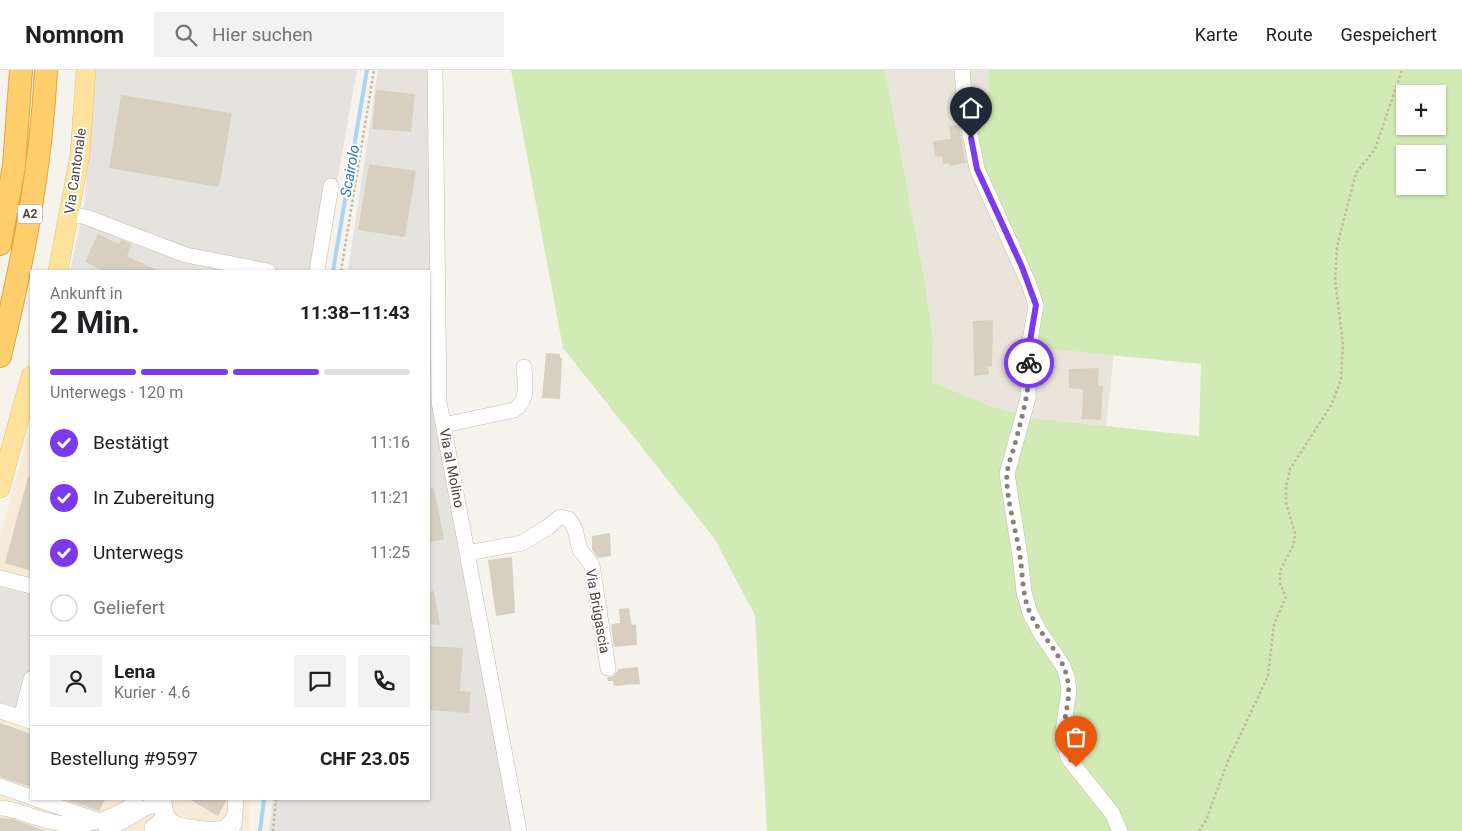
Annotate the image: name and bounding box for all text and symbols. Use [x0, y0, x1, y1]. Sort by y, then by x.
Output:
search box [154, 12, 504, 57]
text: Nomnom [25, 21, 124, 49]
icon: search [172, 21, 200, 49]
text: Hier suchen [212, 23, 313, 46]
text: Karte [1195, 24, 1238, 45]
text: Route [1266, 24, 1313, 45]
text: Gespeichert [1341, 24, 1437, 45]
map controls [1396, 85, 1446, 195]
button: + [1396, 85, 1446, 135]
pin [950, 87, 992, 138]
icon: home [957, 94, 985, 122]
street label: Via Cantonale [61, 127, 89, 215]
water label: Scairolo [337, 144, 363, 198]
button: − [1396, 145, 1446, 195]
road number: A2 [18, 204, 42, 224]
text: Ankunft in [50, 284, 123, 303]
text: 11:38–11:43 [300, 301, 410, 324]
text: 2 Min. [50, 303, 140, 341]
courier [1004, 338, 1054, 388]
icon: bike [1015, 349, 1043, 377]
text: Unterwegs · 120 m [50, 383, 183, 402]
street label: Via al Molino [436, 427, 468, 509]
icon: check [50, 429, 78, 457]
text: Bestätigt [93, 431, 169, 454]
text: 11:16 [370, 433, 410, 452]
icon: check [50, 484, 78, 512]
text: In Zubereitung [93, 486, 215, 509]
text: 11:21 [370, 488, 410, 507]
icon: check [50, 539, 78, 567]
text: Unterwegs [93, 541, 184, 564]
text: 11:25 [370, 543, 410, 562]
street label: Via Brügascia [583, 567, 613, 655]
text: Geliefert [93, 596, 165, 619]
button: person [50, 655, 102, 707]
button: chat [294, 655, 346, 707]
button: phone [358, 655, 410, 707]
text: Lena [114, 660, 155, 683]
text: Kurier · 4.6 [114, 683, 190, 702]
pin [1055, 716, 1097, 767]
icon: bag [1062, 723, 1090, 751]
text: Bestellung #9597 [50, 747, 198, 770]
text: CHF 23.05 [320, 747, 410, 770]

